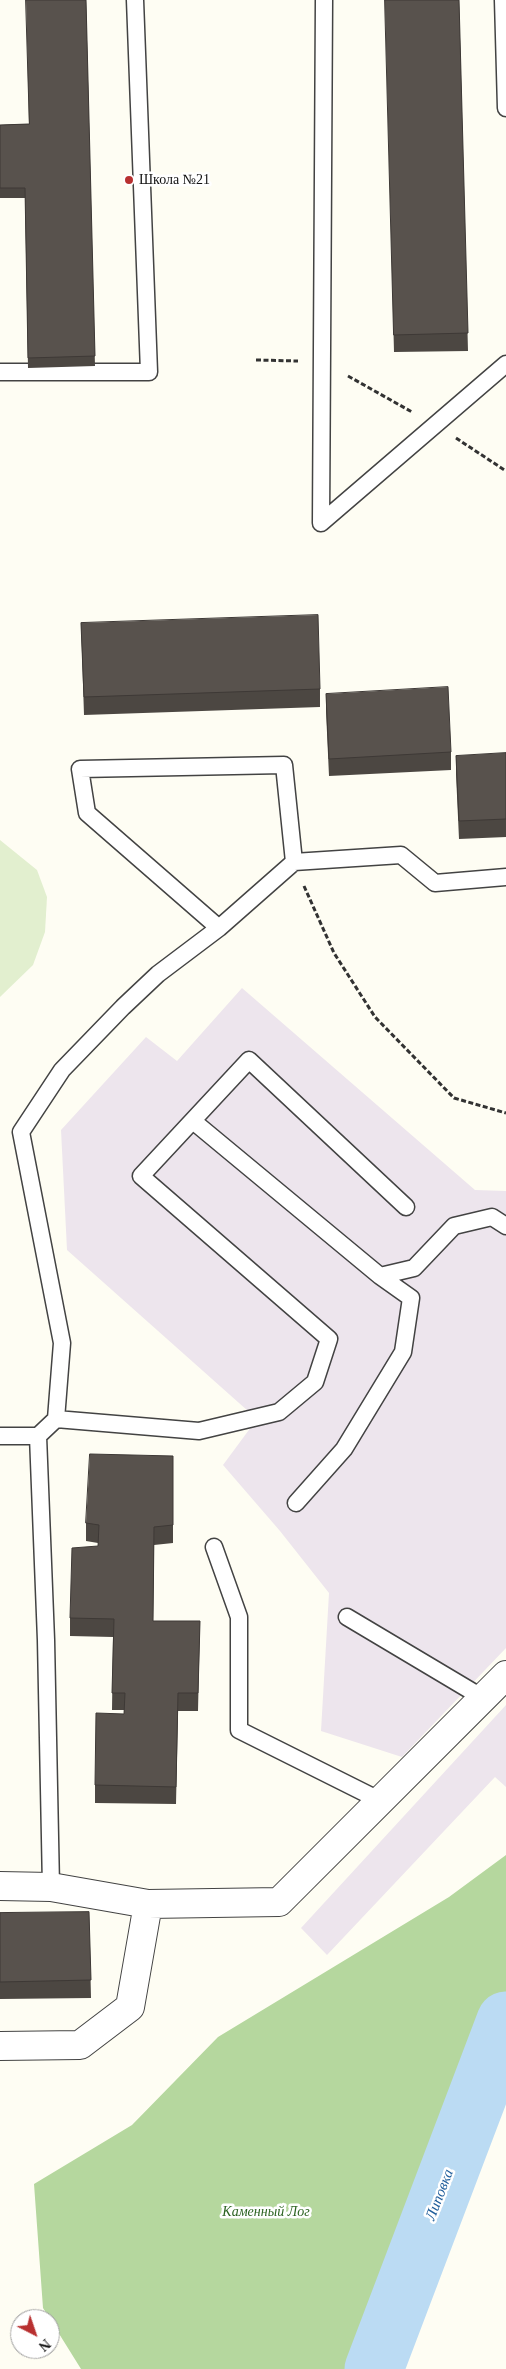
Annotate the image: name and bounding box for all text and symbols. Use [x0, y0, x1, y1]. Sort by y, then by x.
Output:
place label: Школа №21 [139, 172, 210, 188]
marker: Школа №21 [123, 174, 135, 186]
water label: Липовка [422, 2167, 458, 2223]
park label: Каменный Лог [222, 2204, 310, 2220]
north arrow [10, 2309, 60, 2359]
text: N [36, 2336, 53, 2354]

